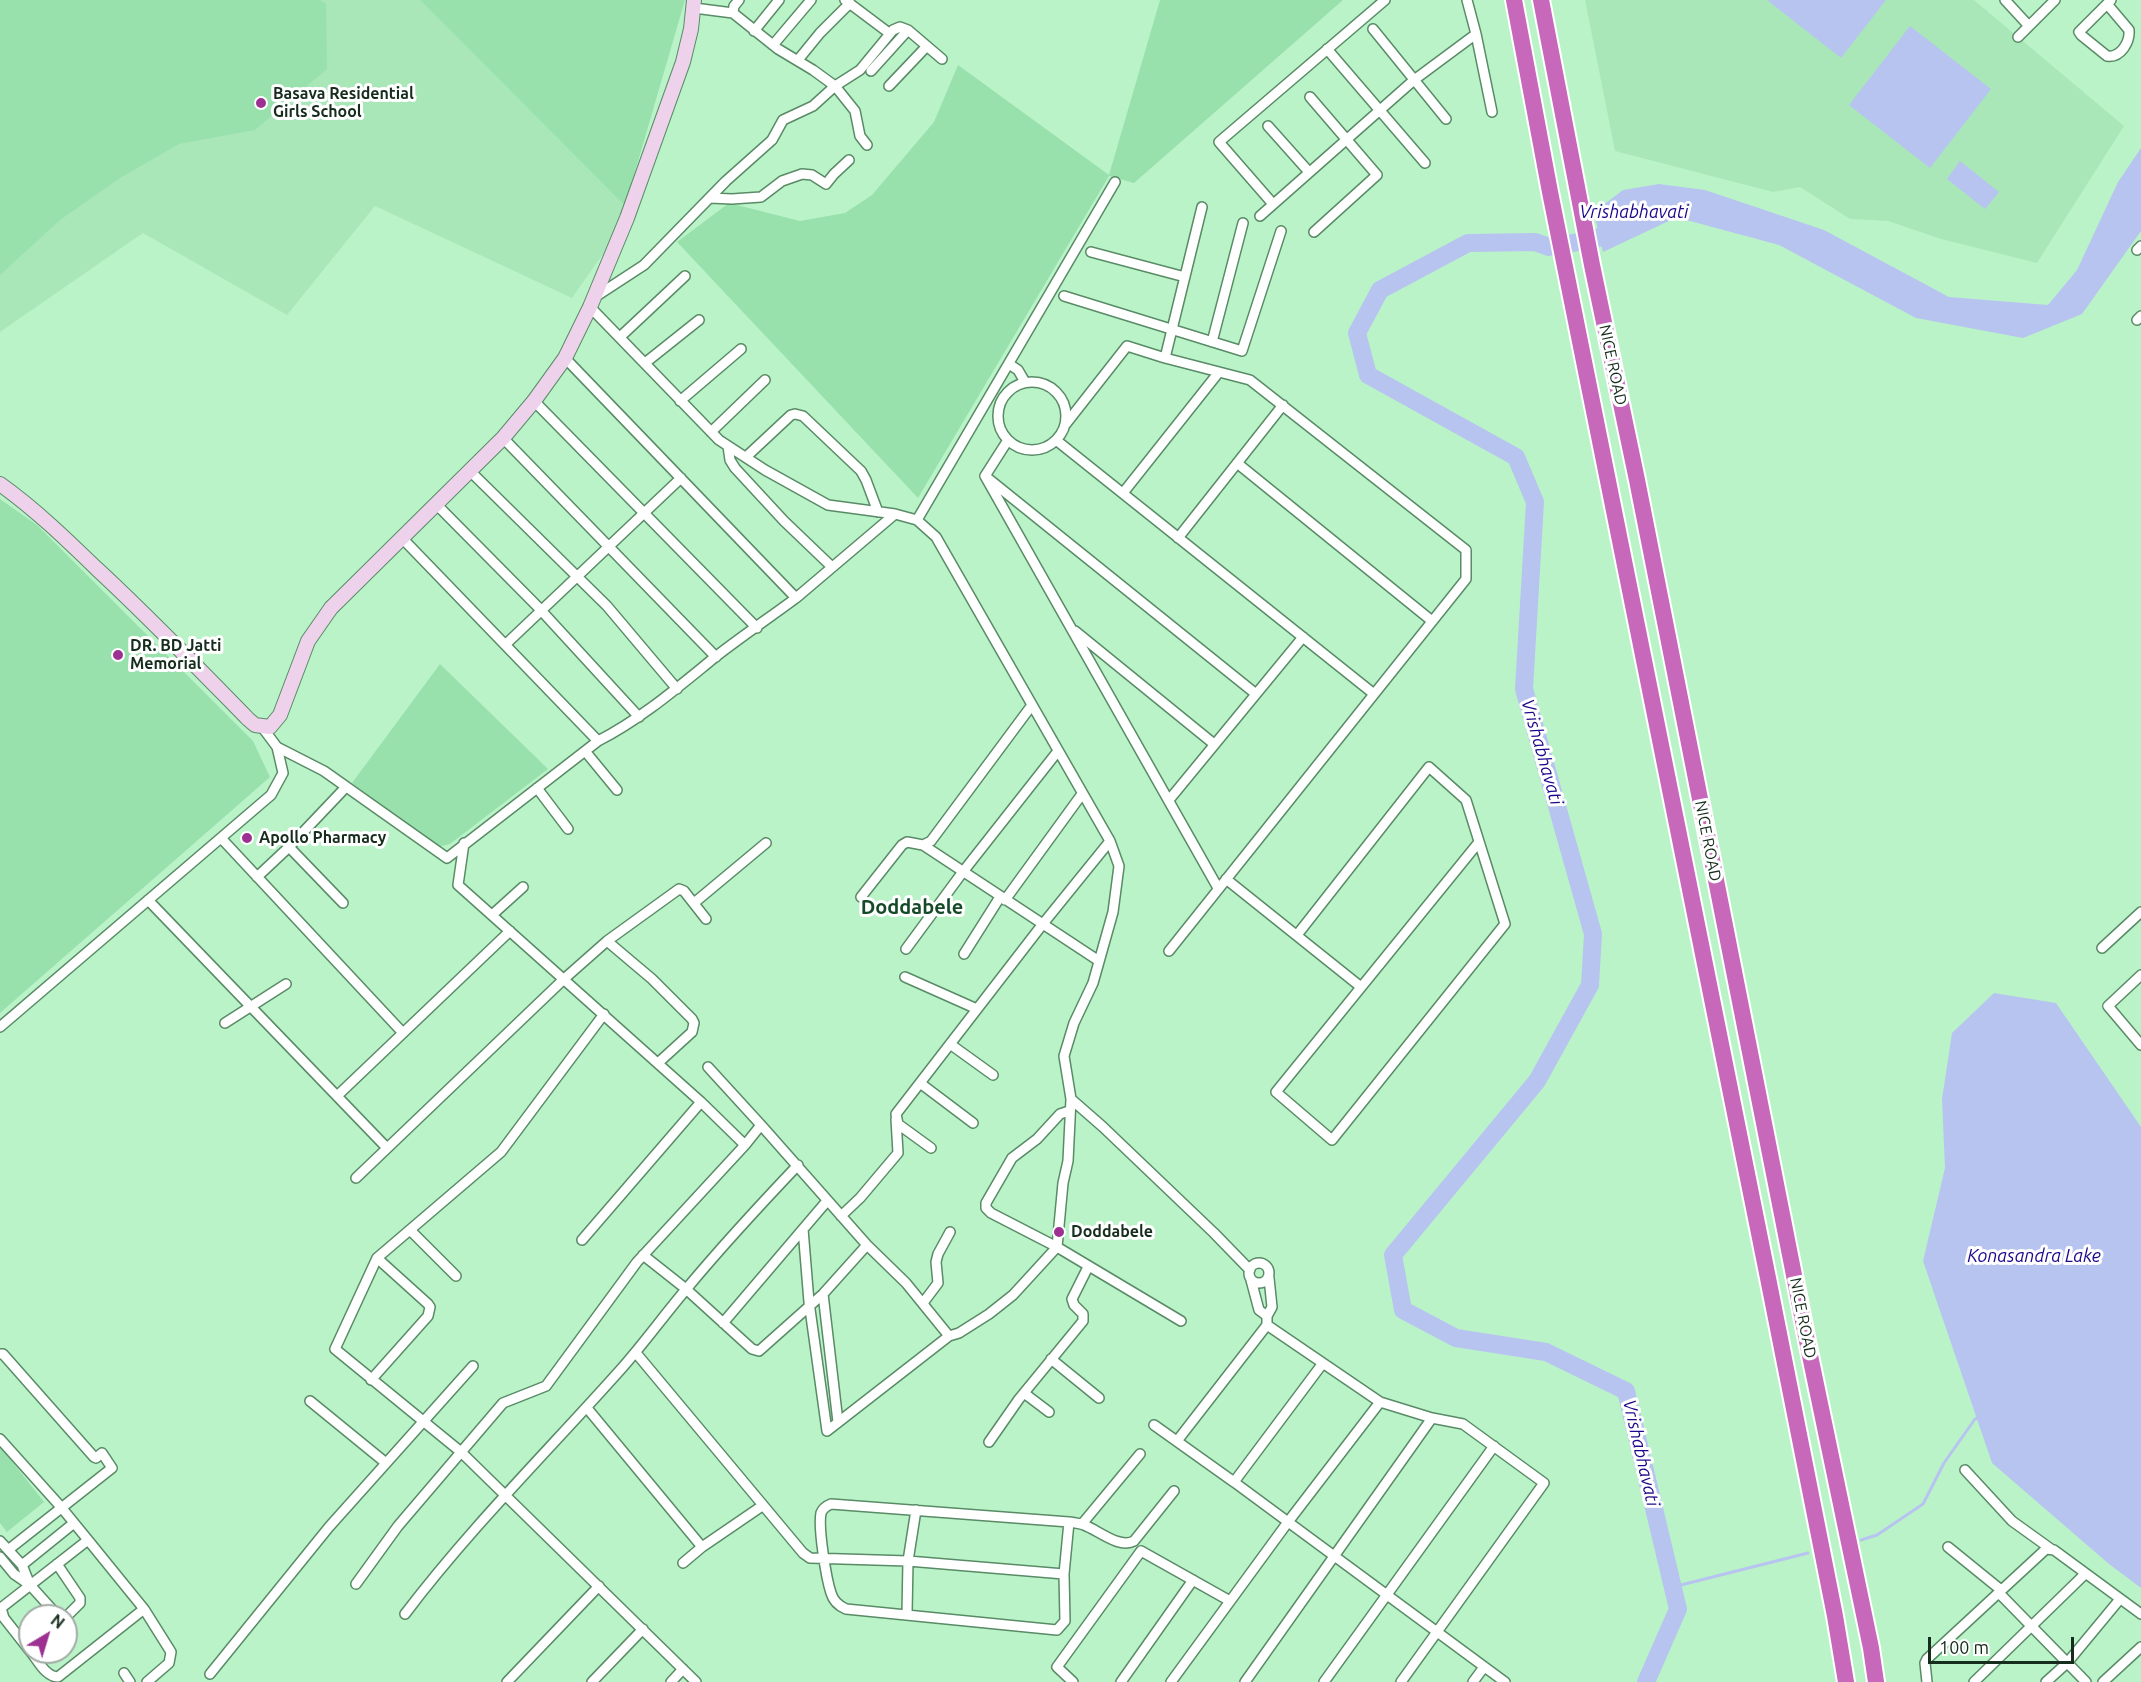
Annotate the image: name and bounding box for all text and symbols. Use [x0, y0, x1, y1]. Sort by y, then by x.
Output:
place label: Basava Residential Girls School [273, 84, 414, 122]
marker: Basava Residential Girls School [254, 96, 268, 110]
water label: Vrishabhavati [1580, 201, 1688, 223]
street label: NICE ROAD [1595, 323, 1631, 407]
place label: DR. BD Jatti Memorial [130, 636, 222, 674]
marker: DR. BD Jatti Memorial [111, 648, 125, 662]
water label: Vrishabhavati [1517, 697, 1567, 807]
street label: NICE ROAD [1691, 799, 1725, 883]
place label: Apollo Pharmacy [259, 828, 386, 848]
marker: Apollo Pharmacy [240, 831, 254, 845]
district label: Doddabele [861, 895, 963, 919]
place label: Doddabele [1071, 1222, 1153, 1242]
marker: Doddabele [1052, 1225, 1066, 1239]
water label: Konasandra Lake [1967, 1245, 2101, 1267]
street label: NICE ROAD [1786, 1276, 1820, 1360]
water label: Vrishabhavati [1618, 1398, 1664, 1508]
north arrow [18, 1604, 78, 1664]
text: N [48, 1611, 68, 1632]
scale bar [1931, 1625, 2076, 1663]
text: 100 m [1939, 1637, 1989, 1657]

